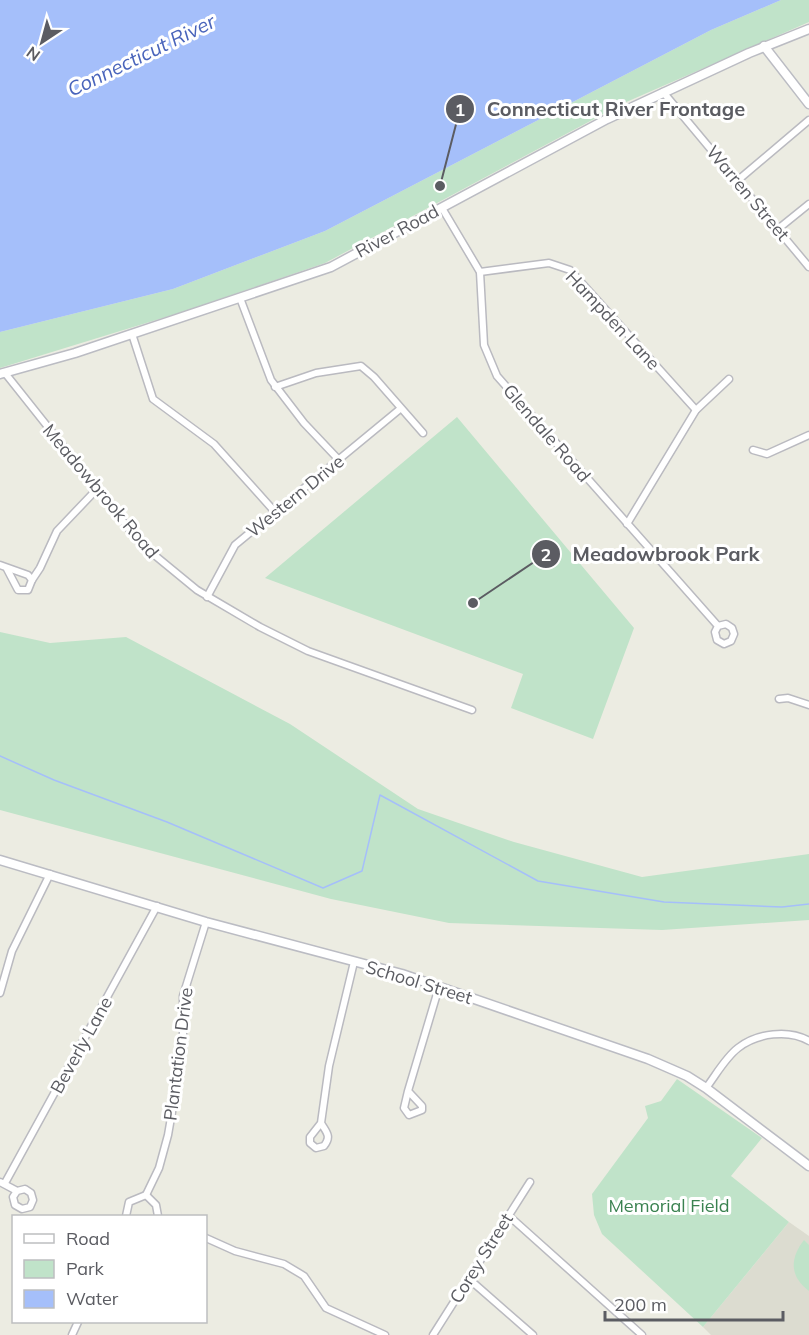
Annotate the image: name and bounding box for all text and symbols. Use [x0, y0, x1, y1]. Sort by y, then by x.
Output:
water label: Connecticut River [63, 8, 220, 102]
north arrow [12, 12, 72, 72]
text: N [22, 42, 44, 66]
callout: Connecticut River Frontage [445, 90, 757, 128]
text: Connecticut River Frontage [487, 96, 745, 121]
text: 1 [455, 98, 465, 121]
street label: Warren Street [701, 141, 795, 245]
street label: River Road [351, 199, 443, 263]
street label: Hampden Lane [561, 265, 665, 375]
street label: Glendale Road [498, 379, 596, 487]
street label: Meadowbrook Road [38, 419, 164, 563]
street label: Western Drive [242, 450, 348, 542]
callout: Meadowbrook Park [531, 535, 772, 573]
text: Meadowbrook Park [573, 541, 760, 566]
text: 2 [541, 543, 551, 566]
street label: School Street [363, 955, 475, 1009]
street label: Plantation Drive [158, 986, 198, 1122]
street label: Beverly Lane [45, 993, 117, 1097]
park label: Memorial Field [608, 1194, 730, 1217]
street label: Corey Street [444, 1209, 518, 1307]
legend [12, 1215, 207, 1323]
text: Road [66, 1227, 110, 1250]
text: Park [66, 1257, 105, 1280]
scale bar [605, 1284, 784, 1322]
text: Water [66, 1287, 119, 1310]
text: 200 m [614, 1293, 667, 1316]

